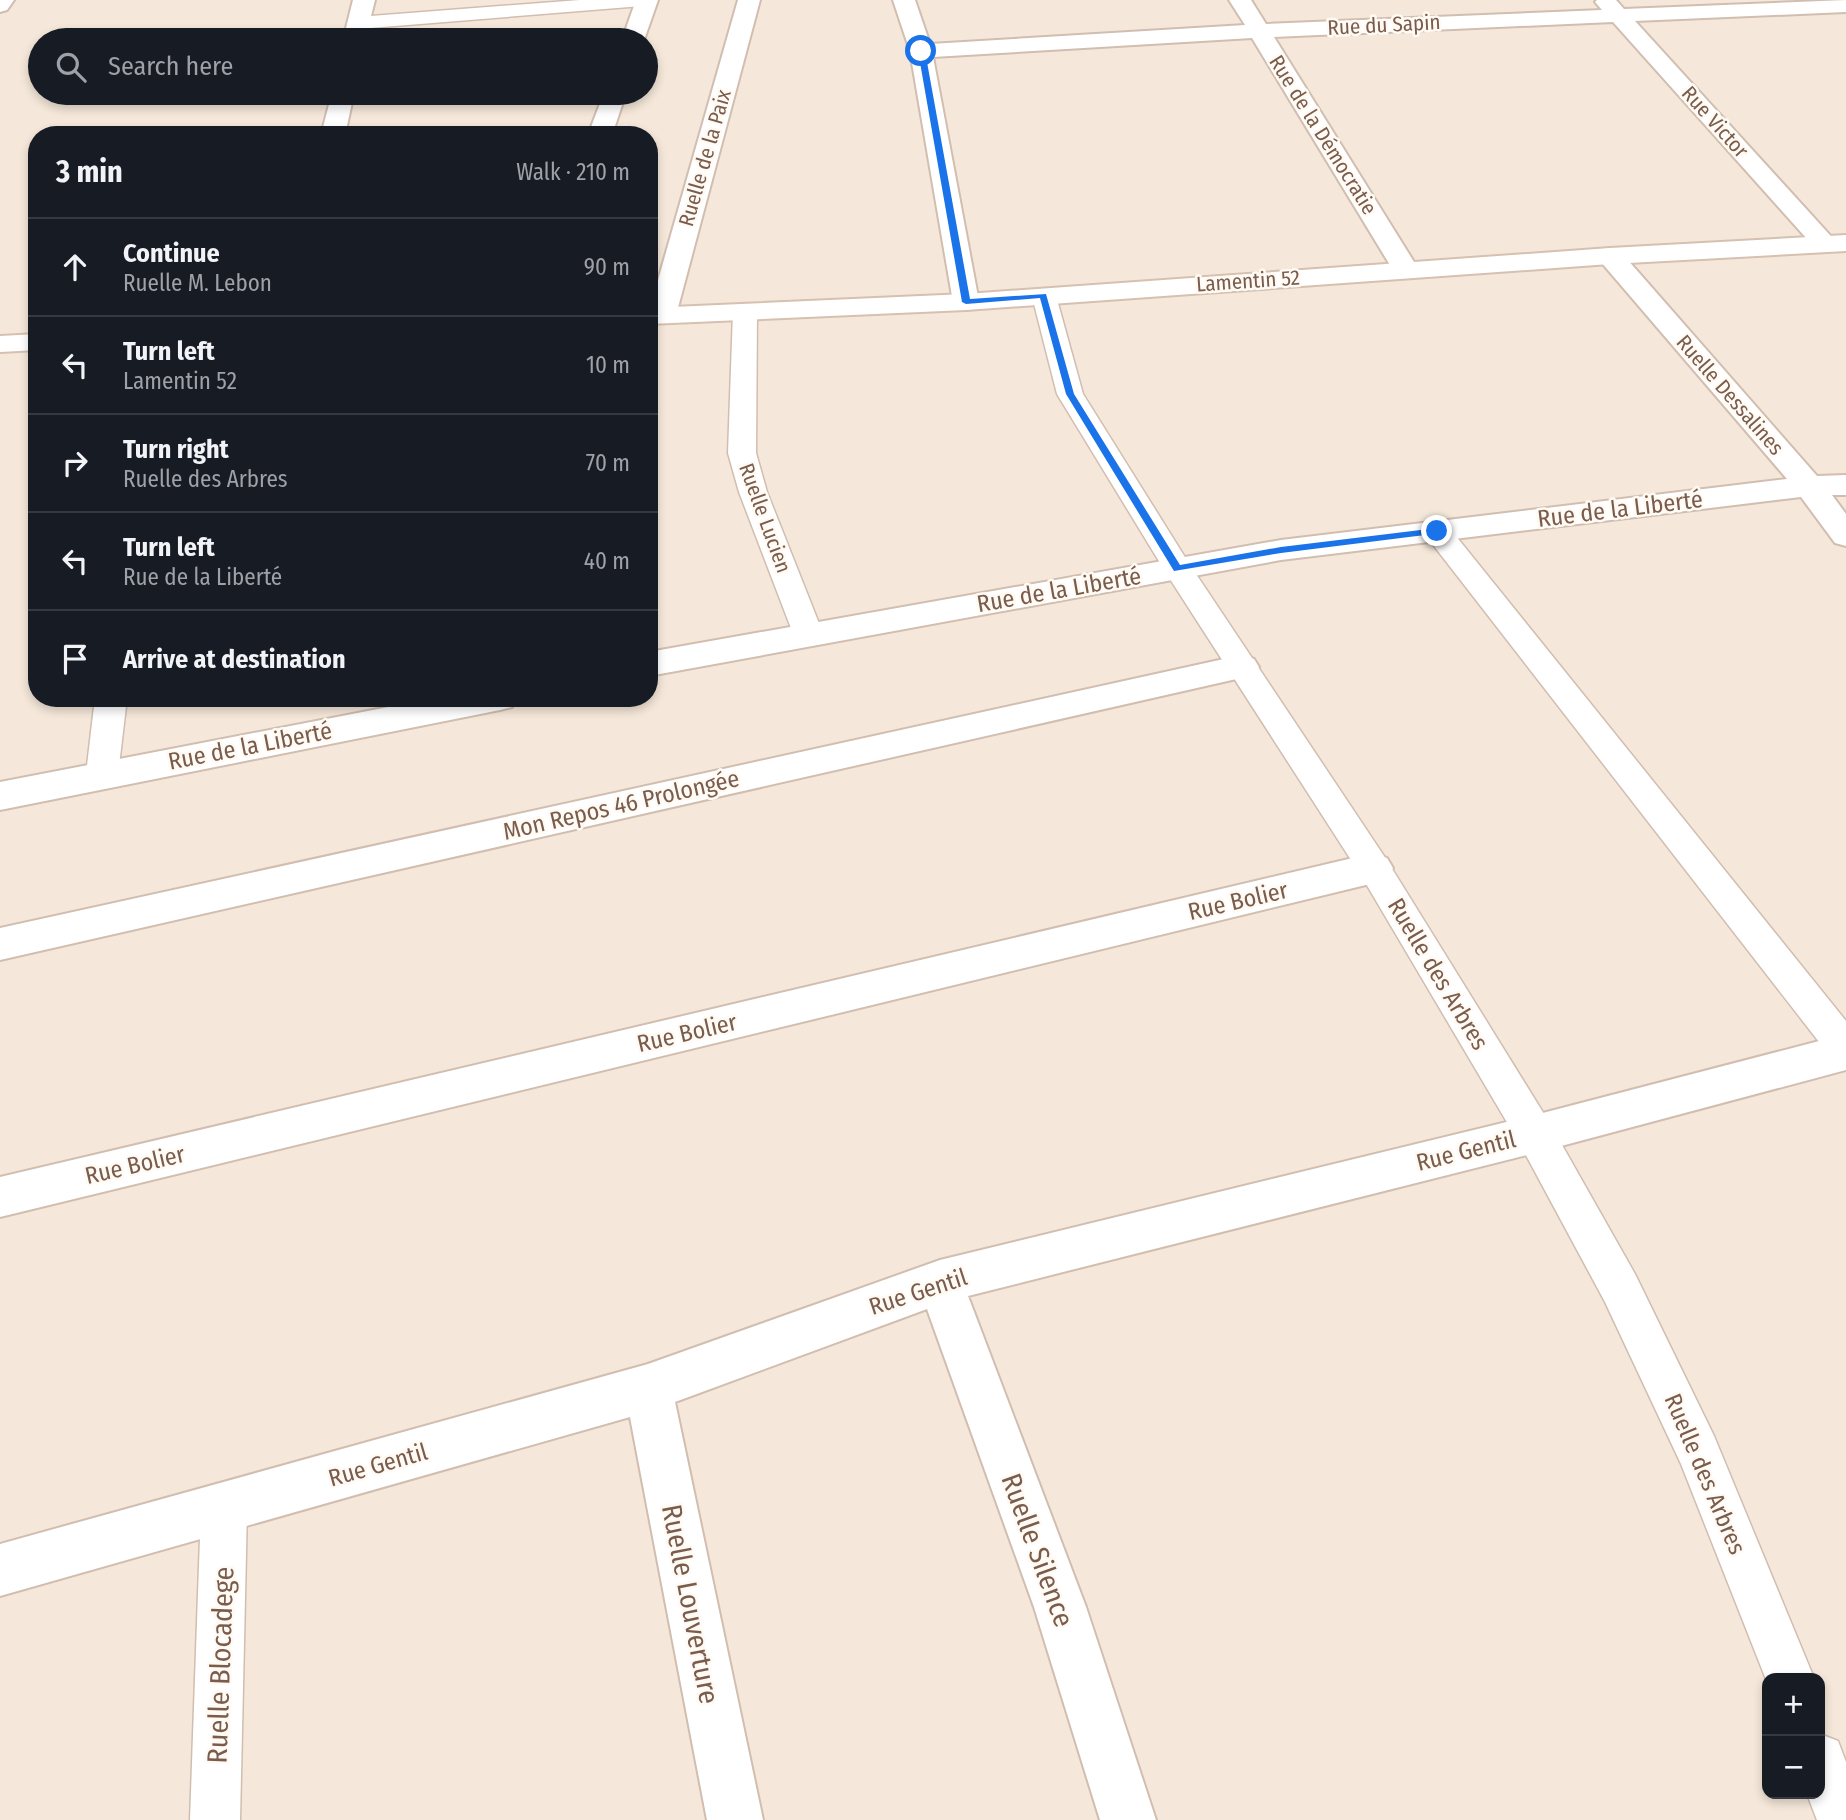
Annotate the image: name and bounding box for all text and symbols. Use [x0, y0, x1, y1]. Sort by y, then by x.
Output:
street label: Rue du Sapin [1327, 9, 1441, 41]
search box [28, 28, 658, 105]
route start [905, 35, 936, 66]
icon: search [52, 48, 90, 86]
street label: Rue de la Démocratie [1263, 50, 1383, 220]
text: Search here [108, 51, 233, 82]
street label: Rue Victor [1676, 81, 1754, 164]
street label: Ruelle de la Paix [673, 86, 737, 229]
text: 3 min [56, 154, 123, 190]
text: Walk · 210 m [516, 158, 630, 186]
text: Continue [123, 238, 220, 269]
icon: ahead [56, 248, 94, 286]
text: 90 m [584, 253, 630, 281]
street label: Lamentin 52 [1195, 264, 1301, 298]
text: Ruelle M. Lebon [123, 269, 272, 297]
street label: Ruelle Dessalines [1671, 330, 1789, 460]
text: Turn left [123, 336, 215, 367]
icon: left [56, 346, 94, 384]
text: 10 m [586, 351, 630, 379]
text: Lamentin 52 [123, 367, 237, 395]
text: Turn right [123, 434, 229, 465]
icon: right [56, 444, 94, 482]
text: 70 m [586, 449, 630, 477]
street label: Ruelle Lucien [733, 460, 797, 576]
text: Ruelle des Arbres [123, 465, 288, 493]
street label: Rue de la Liberté [1536, 485, 1704, 533]
route end [1421, 515, 1452, 546]
text: Turn left [123, 532, 215, 563]
icon: left [56, 542, 94, 580]
text: 40 m [584, 547, 630, 575]
street label: Rue de la Liberté [975, 562, 1143, 618]
text: Rue de la Liberté [123, 563, 282, 591]
icon: arrive [56, 640, 94, 678]
text: Arrive at destination [123, 644, 346, 675]
street label: Rue de la Liberté [166, 716, 334, 776]
street label: Mon Repos 46 Prolongée [500, 764, 742, 846]
street label: Rue Bolier [1185, 876, 1291, 926]
street label: Ruelle des Arbres [1382, 893, 1494, 1055]
street label: Rue Bolier [634, 1008, 740, 1058]
street label: Rue Gentil [1413, 1125, 1519, 1177]
street label: Rue Bolier [82, 1140, 188, 1190]
street label: Rue Gentil [865, 1263, 971, 1321]
street label: Ruelle des Arbres [1659, 1389, 1751, 1559]
street label: Rue Gentil [325, 1438, 431, 1492]
street label: Ruelle Silence [995, 1469, 1081, 1631]
street label: Ruelle Louverture [655, 1502, 726, 1707]
street label: Ruelle Blocadege [201, 1566, 240, 1764]
map controls [1762, 1673, 1825, 1799]
button: + [1762, 1673, 1825, 1736]
button: − [1762, 1736, 1825, 1799]

